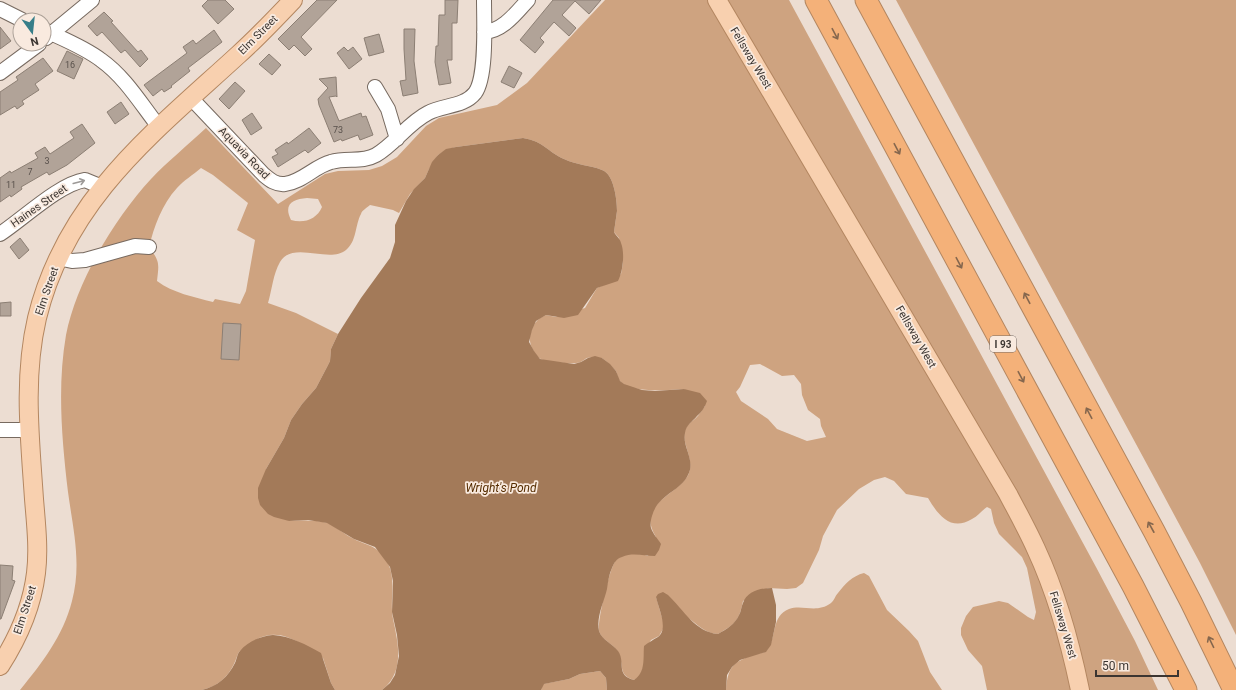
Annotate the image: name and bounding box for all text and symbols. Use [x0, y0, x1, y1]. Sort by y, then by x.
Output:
north arrow [12, 12, 52, 52]
street label: Elm Street [236, 12, 281, 57]
street label: Fellsway West [727, 25, 775, 92]
one-way arrow [832, 28, 839, 40]
text: N [29, 34, 40, 49]
house number: 16 [65, 60, 75, 70]
street label: Aquavia Road [216, 124, 272, 182]
house number: 73 [333, 125, 343, 135]
one-way arrow [894, 142, 901, 154]
house number: 3 [44, 156, 50, 166]
house number: 7 [27, 167, 33, 177]
one-way arrow [72, 178, 85, 185]
house number: 11 [6, 180, 16, 190]
street label: Haines Street [8, 182, 70, 230]
one-way arrow [955, 257, 963, 269]
street label: Elm Street [33, 265, 61, 317]
one-way arrow [1023, 292, 1031, 304]
street label: Fellsway West [893, 304, 939, 371]
road number: I 93 [990, 336, 1016, 352]
one-way arrow [1017, 371, 1025, 383]
one-way arrow [1085, 407, 1092, 419]
water label: Wright's Pond [465, 481, 537, 495]
one-way arrow [1147, 521, 1154, 533]
street label: Elm Street [11, 584, 39, 636]
street label: Fellsway West [1047, 590, 1080, 661]
one-way arrow [1207, 636, 1214, 648]
scale bar [1096, 652, 1178, 678]
text: 50 m [1102, 659, 1129, 673]

